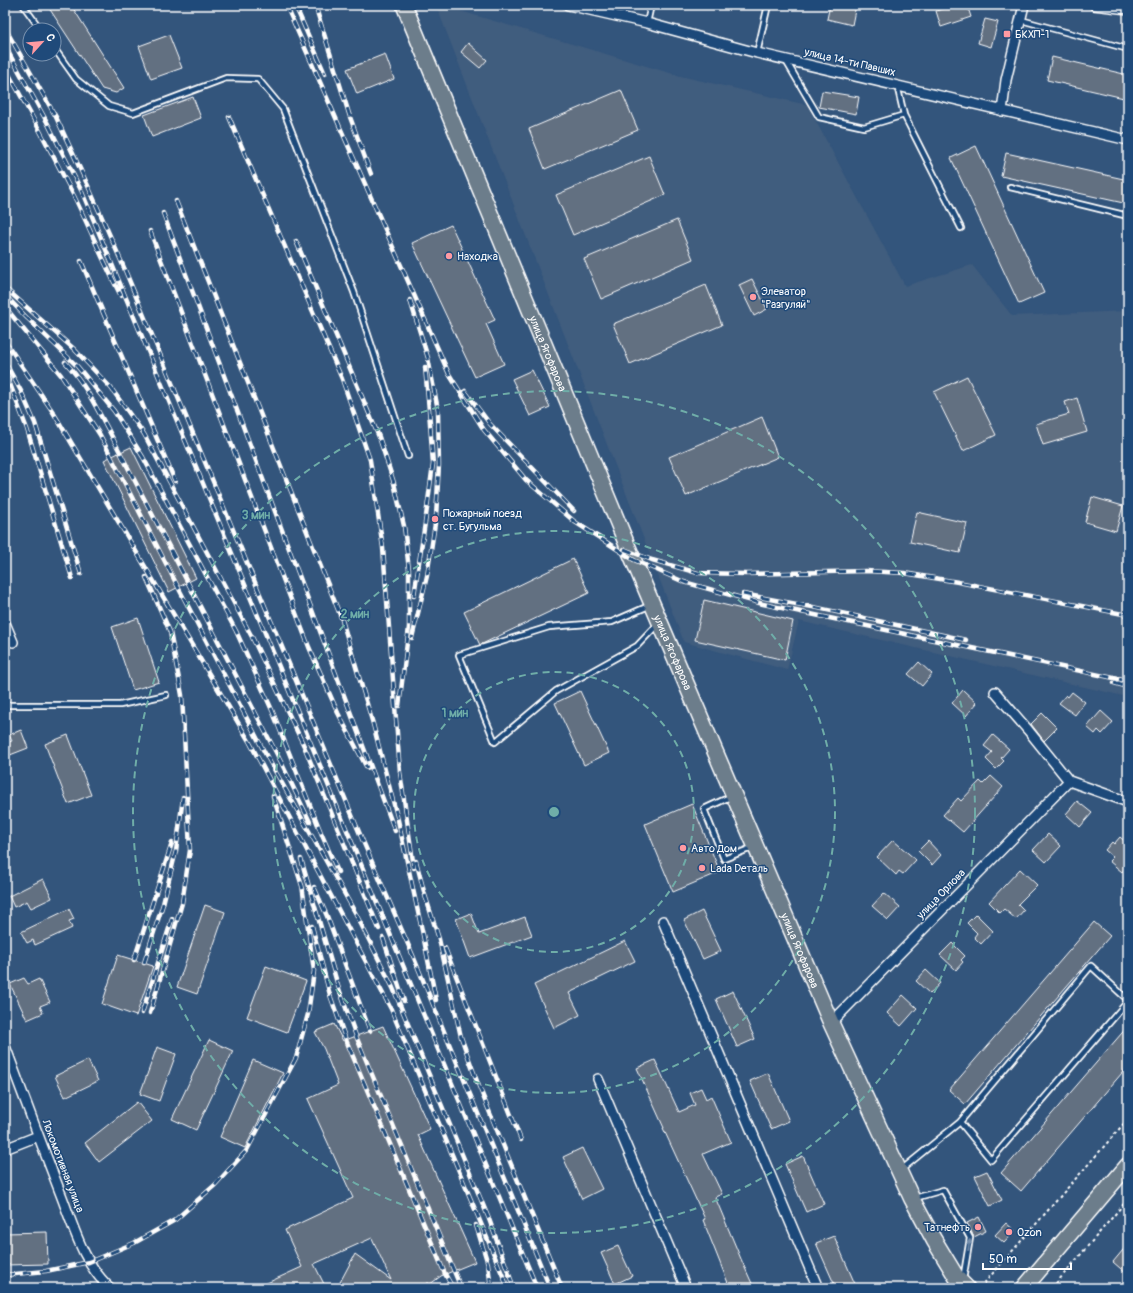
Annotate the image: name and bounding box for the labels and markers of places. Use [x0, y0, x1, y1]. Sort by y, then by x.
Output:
place label: БКХП-1 [1015, 28, 1049, 41]
marker: БКХП-1 [1002, 29, 1012, 39]
place label: Находка [457, 250, 498, 263]
marker: Находка [444, 251, 454, 261]
place label: Элеватор "Разгуляй" [761, 285, 811, 311]
marker: Элеватор "Разгуляй" [748, 292, 758, 302]
place label: Пожарный поезд ст. Бугульма [443, 507, 522, 533]
marker: Пожарный поезд ст. Бугульма [430, 514, 440, 524]
centre of rings [547, 805, 561, 819]
place label: Авто Дом [691, 842, 737, 855]
marker: Авто Дом [678, 843, 688, 853]
place label: Lada Dеталь [710, 862, 768, 875]
marker: Lada Dеталь [697, 863, 707, 873]
place label: Татнефть [924, 1221, 970, 1234]
marker: Татнефть [973, 1222, 983, 1232]
place label: Ozon [1017, 1226, 1042, 1239]
marker: Ozon [1004, 1227, 1014, 1237]

